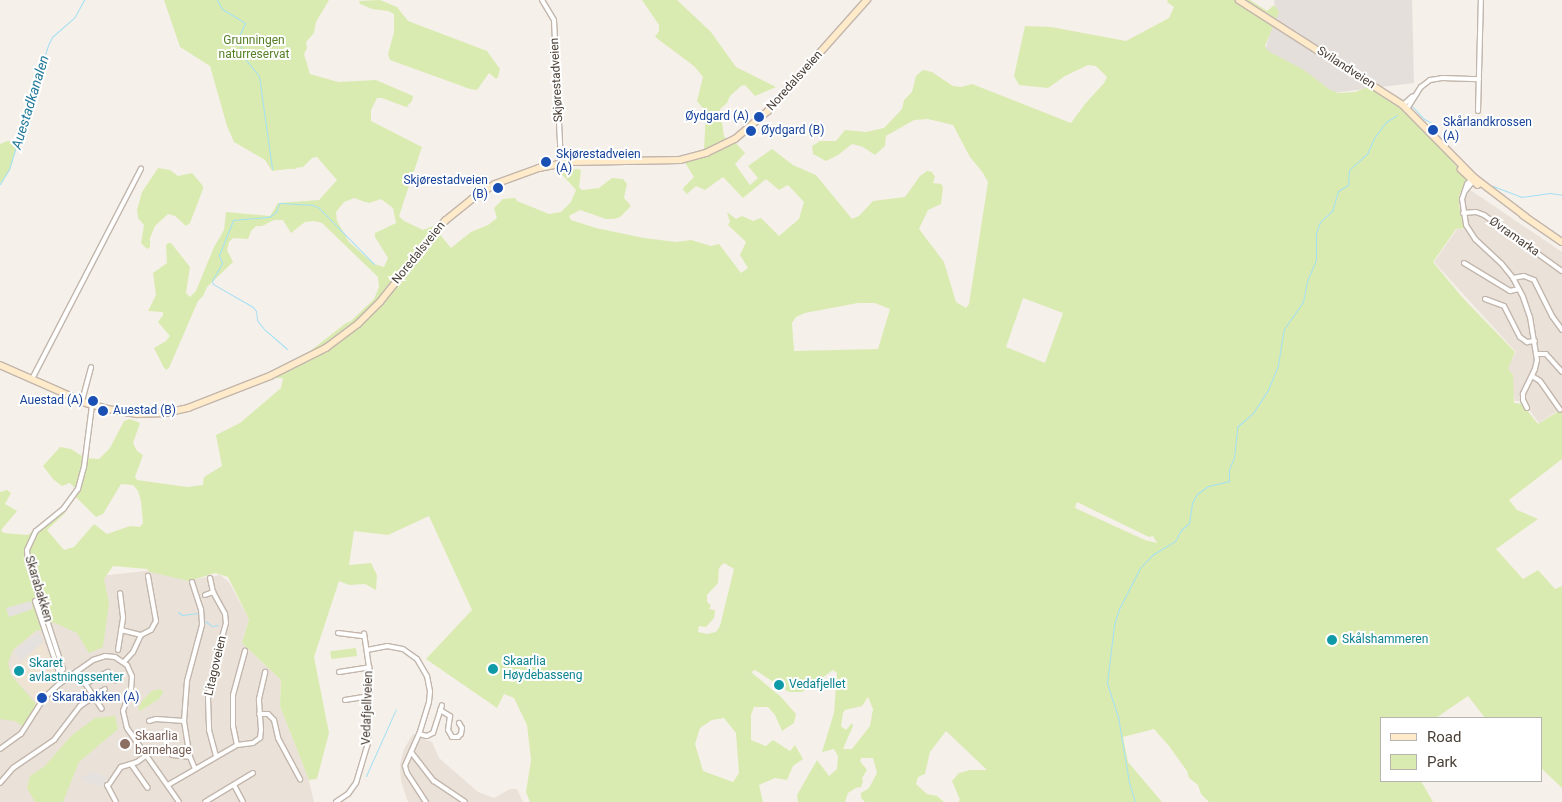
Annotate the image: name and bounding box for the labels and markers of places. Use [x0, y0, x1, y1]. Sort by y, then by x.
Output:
place label: Øydgard (A) [685, 110, 749, 124]
marker: Øydgard (A) [753, 111, 765, 123]
place label: Skårlandkrossen (A) [1443, 116, 1532, 144]
place label: Øydgard (B) [761, 124, 824, 138]
marker: Skårlandkrossen (A) [1427, 124, 1439, 136]
marker: Øydgard (B) [745, 125, 757, 137]
place label: Skjørestadveien (A) [556, 148, 641, 176]
marker: Skjørestadveien (A) [540, 156, 552, 168]
place label: Skjørestadveien (B) [403, 174, 488, 202]
marker: Skjørestadveien (B) [492, 182, 504, 194]
place label: Auestad (A) [20, 394, 83, 408]
marker: Auestad (A) [87, 395, 99, 407]
place label: Auestad (B) [113, 404, 176, 418]
marker: Auestad (B) [97, 405, 109, 417]
place label: Skålshammeren [1342, 633, 1428, 647]
marker: Skålshammeren [1326, 634, 1338, 646]
place label: Skaarlia Høydebasseng [503, 655, 582, 683]
place label: Skaret avlastningssenter [29, 657, 123, 685]
marker: Skaarlia Høydebasseng [487, 663, 499, 675]
marker: Skaret avlastningssenter [13, 665, 25, 677]
place label: Vedafjellet [789, 678, 846, 692]
marker: Vedafjellet [773, 679, 785, 691]
place label: Skarabakken (A) [52, 691, 139, 705]
marker: Skarabakken (A) [36, 692, 48, 704]
place label: Skaarlia barnehage [135, 730, 192, 758]
marker: Skaarlia barnehage [119, 738, 131, 750]

